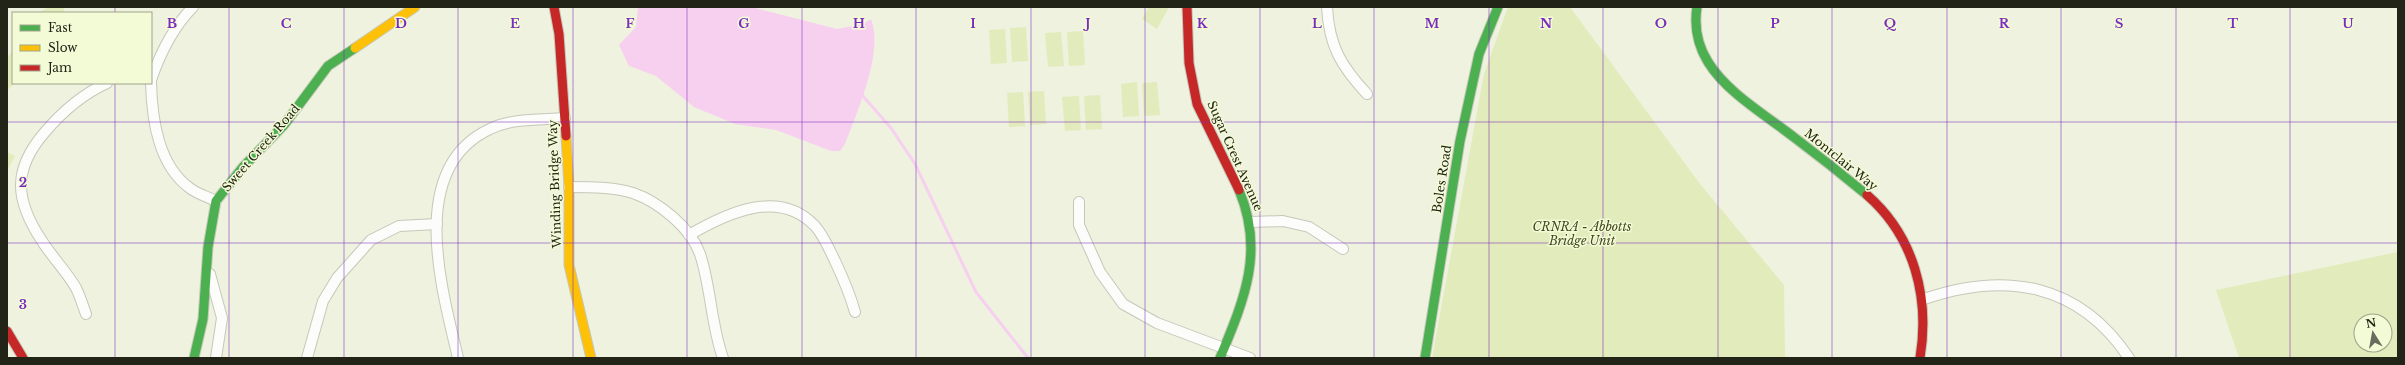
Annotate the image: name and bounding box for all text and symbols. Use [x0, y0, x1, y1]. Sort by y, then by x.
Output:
legend [12, 12, 152, 84]
text: B [167, 15, 177, 32]
text: C [281, 15, 292, 32]
text: D [395, 15, 407, 32]
text: E [510, 15, 520, 32]
text: F [626, 15, 635, 32]
text: G [738, 15, 750, 32]
text: H [853, 15, 865, 32]
text: I [970, 15, 976, 32]
text: J [1082, 15, 1091, 32]
text: K [1197, 15, 1208, 32]
text: L [1312, 15, 1322, 32]
text: M [1425, 15, 1440, 32]
text: N [1540, 15, 1552, 32]
text: O [1655, 15, 1667, 32]
text: P [1770, 15, 1780, 32]
text: Q [1884, 15, 1897, 32]
text: R [1999, 15, 2011, 32]
text: S [2115, 15, 2124, 32]
text: T [2228, 15, 2239, 32]
text: U [2342, 15, 2354, 32]
text: Fast [48, 20, 73, 35]
text: Slow [48, 40, 78, 55]
text: Jam [46, 60, 72, 75]
street label: Sugar Crest Avenue [1204, 98, 1267, 213]
street label: Sweet Creek Road [219, 101, 303, 194]
street label: Winding Bridge Way [545, 119, 564, 250]
street label: Montclair Way [1802, 125, 1881, 194]
street label: Boles Road [1429, 144, 1454, 214]
text: 2 [19, 174, 27, 191]
park label: CRNRA - Abbotts Bridge Unit [1533, 219, 1632, 248]
text: 3 [19, 296, 27, 313]
north arrow [2353, 313, 2393, 353]
text: N [2365, 315, 2378, 331]

